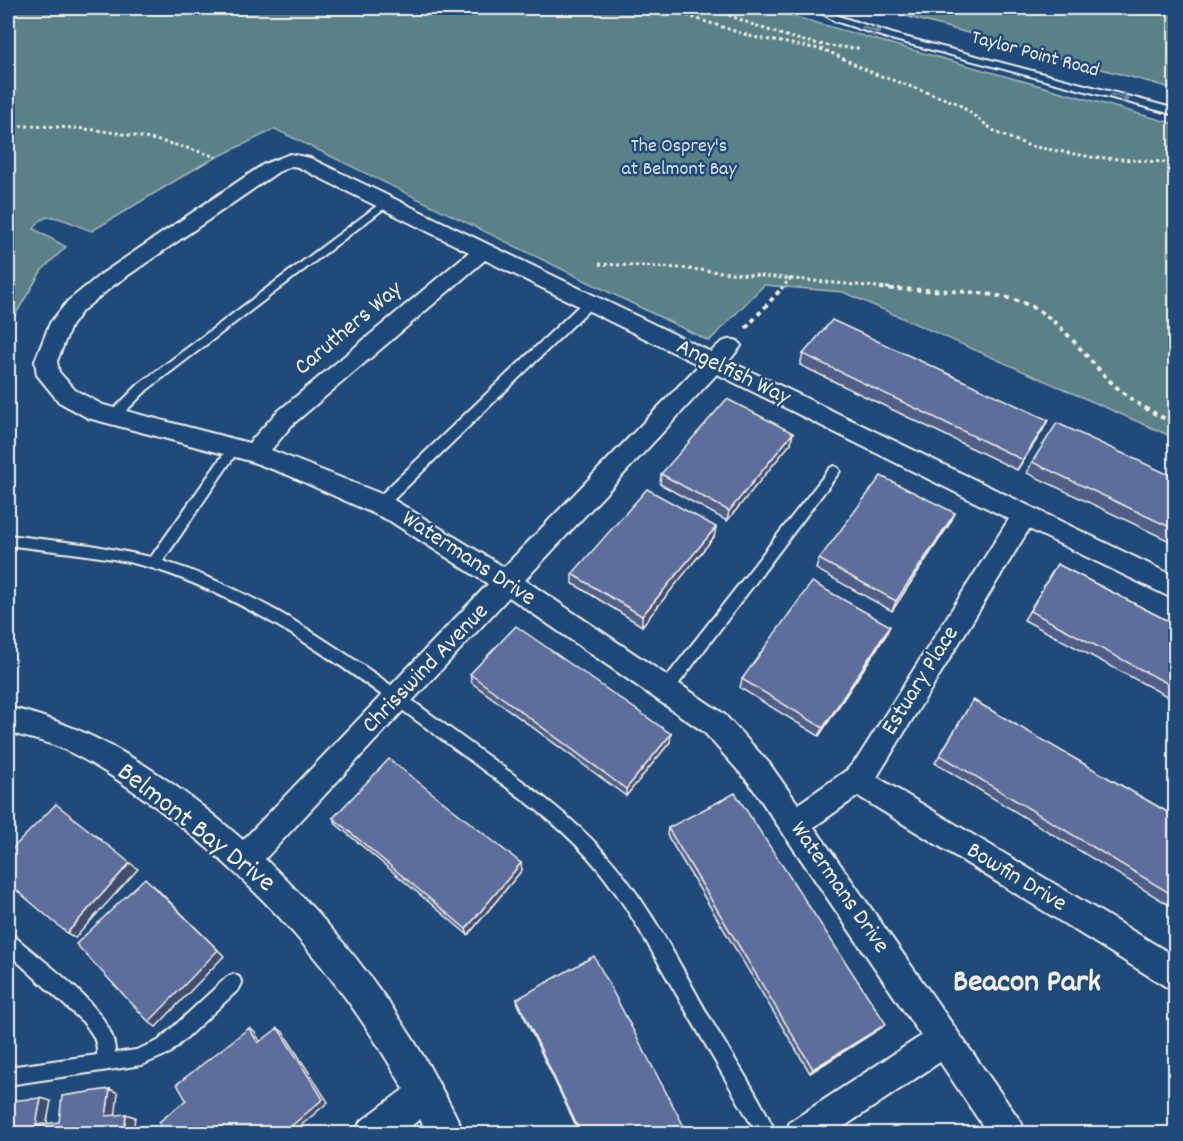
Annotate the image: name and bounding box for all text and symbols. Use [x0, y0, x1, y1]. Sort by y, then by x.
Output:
street label: Taylor Point Road [968, 24, 1102, 86]
one-way arrow [861, 25, 880, 36]
one-way arrow [1110, 92, 1129, 103]
park label: The Osprey's at Belmont Bay [621, 133, 737, 184]
street label: Caruthers Way [288, 273, 411, 384]
street label: Angelfish Way [670, 331, 797, 416]
street label: Watermans Drive [394, 503, 542, 615]
street label: Chrisswind Avenue [355, 596, 497, 742]
street label: Estuary Place [874, 620, 968, 742]
street label: Belmont Bay Drive [107, 754, 283, 904]
street label: Watermans Drive [781, 815, 897, 961]
street label: Bowfin Drive [959, 835, 1073, 921]
district label: Beacon Park [953, 961, 1101, 1007]

